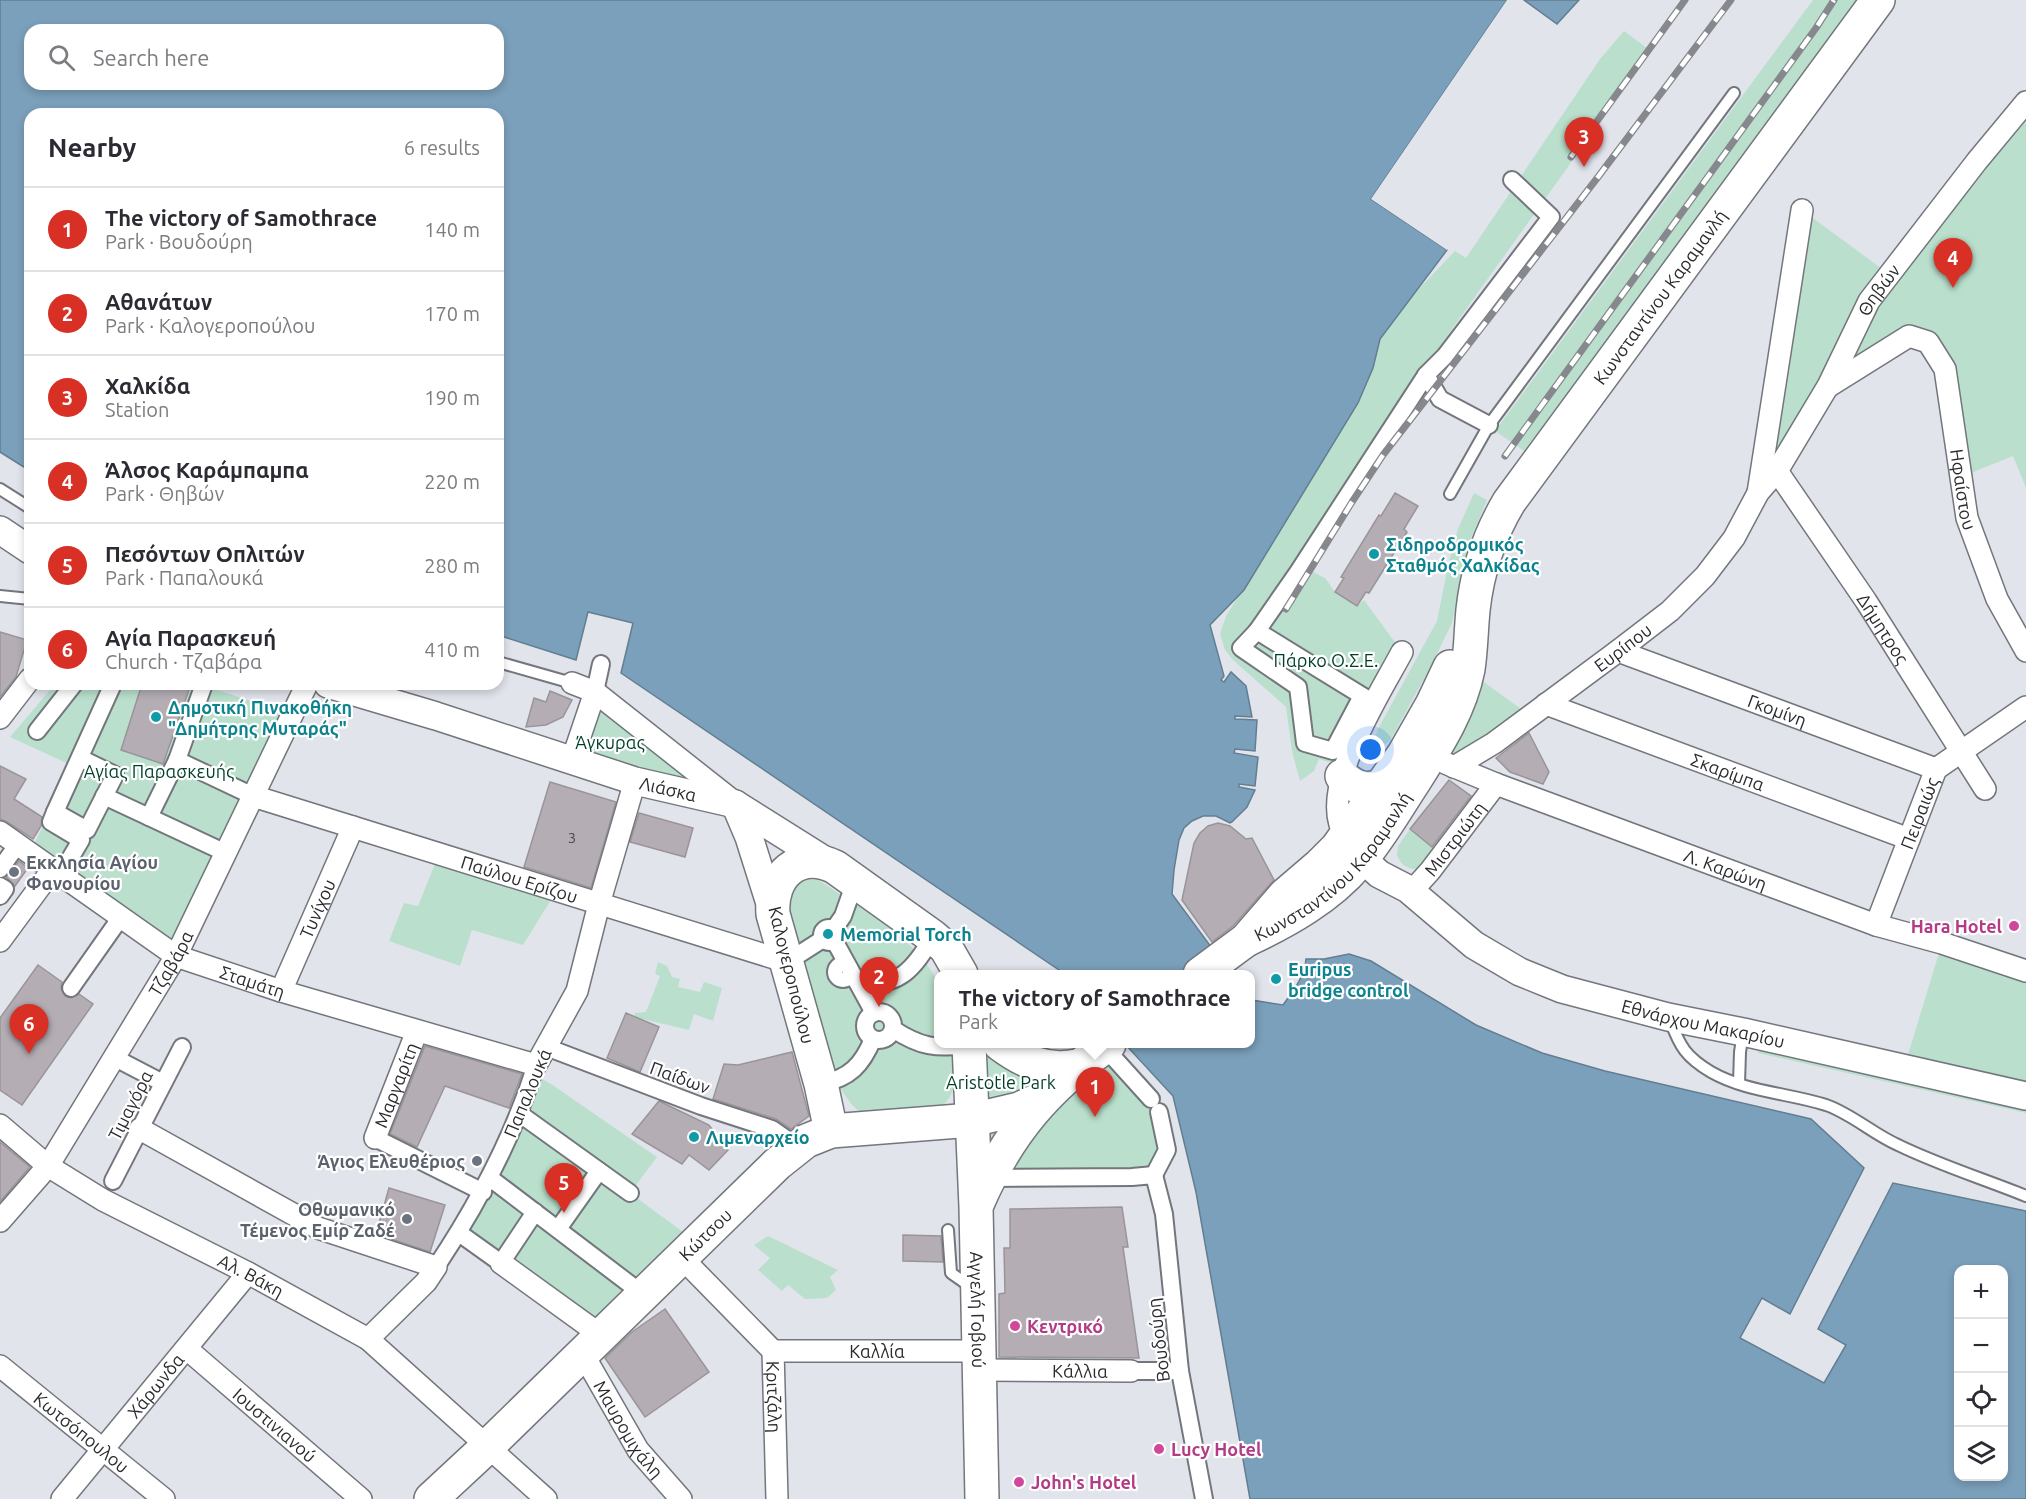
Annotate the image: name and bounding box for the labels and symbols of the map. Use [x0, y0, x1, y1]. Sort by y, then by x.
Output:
pin: 3 [1564, 118, 1604, 167]
street label: Κωνσταντίνου Καραμανλή [1589, 206, 1731, 388]
pin: 4 [1934, 238, 1972, 288]
street label: Θηβών [1854, 260, 1904, 319]
street label: Ηφαίστου [1947, 448, 1981, 533]
place label: Σιδηροδρομικός Σταθμός Χαλκίδας [1386, 534, 1540, 576]
marker: Σιδηροδρομικός Σταθμός Χαλκίδας [1367, 547, 1381, 561]
street label: Δήμητρος [1854, 589, 1913, 668]
street label: Ευρίπου [1590, 619, 1655, 675]
park label: Πάρκο Ο.Σ.Ε. [1274, 650, 1378, 670]
street label: Γκομίνη [1745, 690, 1809, 730]
place label: Δημοτική Πινακοθήκη "Δημήτρης Μυταράς" [168, 697, 352, 739]
marker: Δημοτική Πινακοθήκη "Δημήτρης Μυταράς" [149, 710, 163, 724]
park label: Άγκυρας [575, 732, 645, 753]
your location [1356, 735, 1385, 764]
street label: Σκαρίμπα [1688, 749, 1767, 794]
park label: Αγίας Παρασκευής [84, 761, 234, 782]
street label: Λιάσκα [638, 772, 699, 805]
street label: Πειραιώς [1896, 774, 1943, 852]
street label: Κωνσταντίνου Καραμανλή [1251, 788, 1415, 945]
street label: Μιστριώτη [1420, 797, 1489, 880]
house number: 3 [568, 829, 576, 846]
street label: Λ. Καρώνη [1681, 845, 1770, 894]
street label: Παύλου Ερίζου [459, 851, 580, 906]
place label: Εκκλησία Αγίου Φανουρίου [26, 852, 158, 893]
marker: Εκκλησία Αγίου Φανουρίου [7, 865, 21, 879]
street label: Τυνίχου [295, 876, 339, 941]
street label: Καλογεροπούλου [765, 904, 819, 1046]
place label: Hara Hotel [1911, 916, 2003, 936]
marker: Hara Hotel [2007, 919, 2021, 933]
place label: Memorial Torch [840, 924, 972, 944]
street label: Τζαβάρα [144, 927, 197, 999]
marker: Memorial Torch [821, 927, 835, 941]
pin: 2 [860, 958, 898, 1007]
place label: Euripus bridge control [1288, 959, 1409, 1000]
street label: Σταμάτη [217, 961, 288, 1002]
marker: Euripus bridge control [1269, 972, 1283, 986]
street label: Εθνάρχου Μακαρίου [1619, 995, 1787, 1051]
pin: 6 [9, 1004, 48, 1054]
street label: Μαργαρίτη [370, 1039, 422, 1130]
street label: Παπαλουκά [499, 1046, 555, 1140]
street label: Παίδων [647, 1057, 713, 1097]
street label: Τιμαγόρα [104, 1067, 156, 1143]
pin: 1 [1076, 1068, 1114, 1117]
park label: Aristotle Park [946, 1072, 1056, 1092]
place label: Λιμεναρχείο [706, 1127, 810, 1147]
marker: Λιμεναρχείο [687, 1130, 701, 1144]
place label: Άγιος Ελευθέριος [318, 1151, 465, 1172]
marker: Άγιος Ελευθέριος [470, 1154, 484, 1168]
pin: 5 [544, 1164, 584, 1213]
place label: Οθωμανικό Τέμενος Εμίρ Ζαδέ [240, 1199, 395, 1241]
street label: Κώτσου [675, 1204, 735, 1264]
marker: Οθωμανικό Τέμενος Εμίρ Ζαδέ [400, 1212, 414, 1226]
street label: Αλ. Βάκη [215, 1250, 288, 1301]
street label: Αγγελή Γοβιού [967, 1251, 989, 1368]
street label: Βουδούρη [1143, 1297, 1173, 1383]
place label: Κεντρικό [1027, 1316, 1103, 1336]
marker: Κεντρικό [1008, 1319, 1022, 1333]
street label: Καλλία [849, 1341, 905, 1361]
street label: Χάρωνδα [123, 1349, 188, 1422]
street label: Κάλλια [1052, 1360, 1108, 1381]
street label: Κριτζάλη [763, 1361, 785, 1433]
street label: Μαυρομιχάλη [590, 1377, 668, 1482]
street label: Ιουστινιανού [229, 1384, 320, 1466]
street label: Κωτσόπουλου [30, 1388, 133, 1476]
place label: Lucy Hotel [1171, 1439, 1262, 1459]
marker: Lucy Hotel [1152, 1442, 1166, 1456]
place label: John's Hotel [1031, 1472, 1137, 1492]
marker: John's Hotel [1012, 1475, 1026, 1489]

